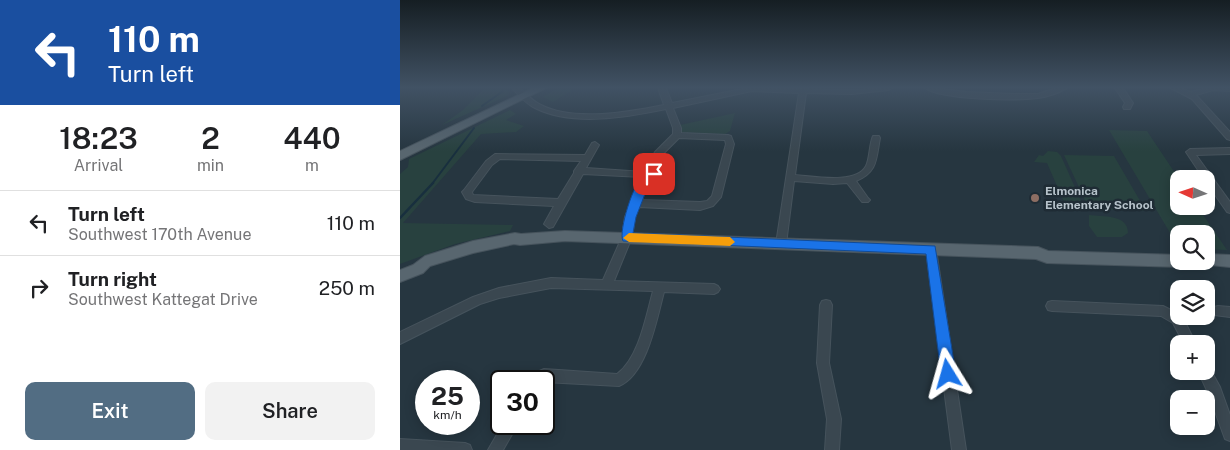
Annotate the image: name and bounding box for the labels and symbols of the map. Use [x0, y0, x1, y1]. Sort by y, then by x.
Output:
pin [633, 153, 675, 195]
north arrow [1170, 170, 1215, 215]
place label: Elmonica Elementary School [1045, 184, 1154, 212]
marker: Elmonica Elementary School [1029, 192, 1041, 204]
position arrow [921, 347, 973, 399]
speed limit sign: 30 [490, 370, 555, 435]

